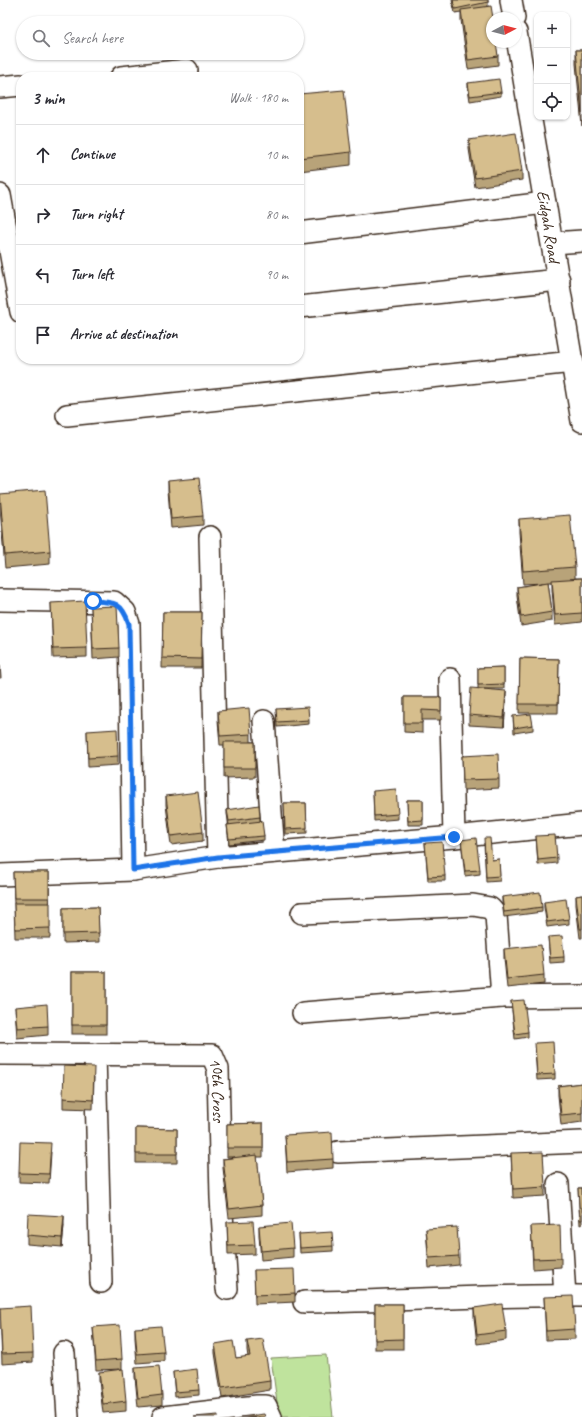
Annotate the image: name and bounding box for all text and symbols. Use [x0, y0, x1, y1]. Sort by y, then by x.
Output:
north arrow [486, 12, 522, 48]
map controls [534, 12, 570, 120]
button: + [534, 12, 570, 48]
search box [16, 16, 304, 60]
icon: search [30, 27, 52, 49]
text: Search here [62, 29, 123, 48]
button: − [534, 48, 570, 84]
button: locate [534, 84, 570, 120]
text: 3 min [32, 88, 65, 109]
text: Walk · 180 m [229, 90, 288, 106]
icon: ahead [32, 144, 54, 166]
text: Continue [70, 145, 115, 164]
text: 10 m [266, 147, 288, 163]
street label: Eidgah Road [532, 189, 565, 266]
icon: right [32, 204, 54, 226]
text: Turn right [70, 205, 123, 224]
text: 80 m [266, 207, 288, 223]
icon: left [32, 264, 54, 286]
text: Turn left [70, 265, 113, 284]
text: 90 m [266, 267, 288, 283]
icon: arrive [32, 324, 54, 346]
text: Arrive at destination [70, 325, 177, 344]
route start [84, 592, 102, 610]
route end [445, 828, 463, 846]
street label: 10th Cross [203, 1054, 229, 1123]

